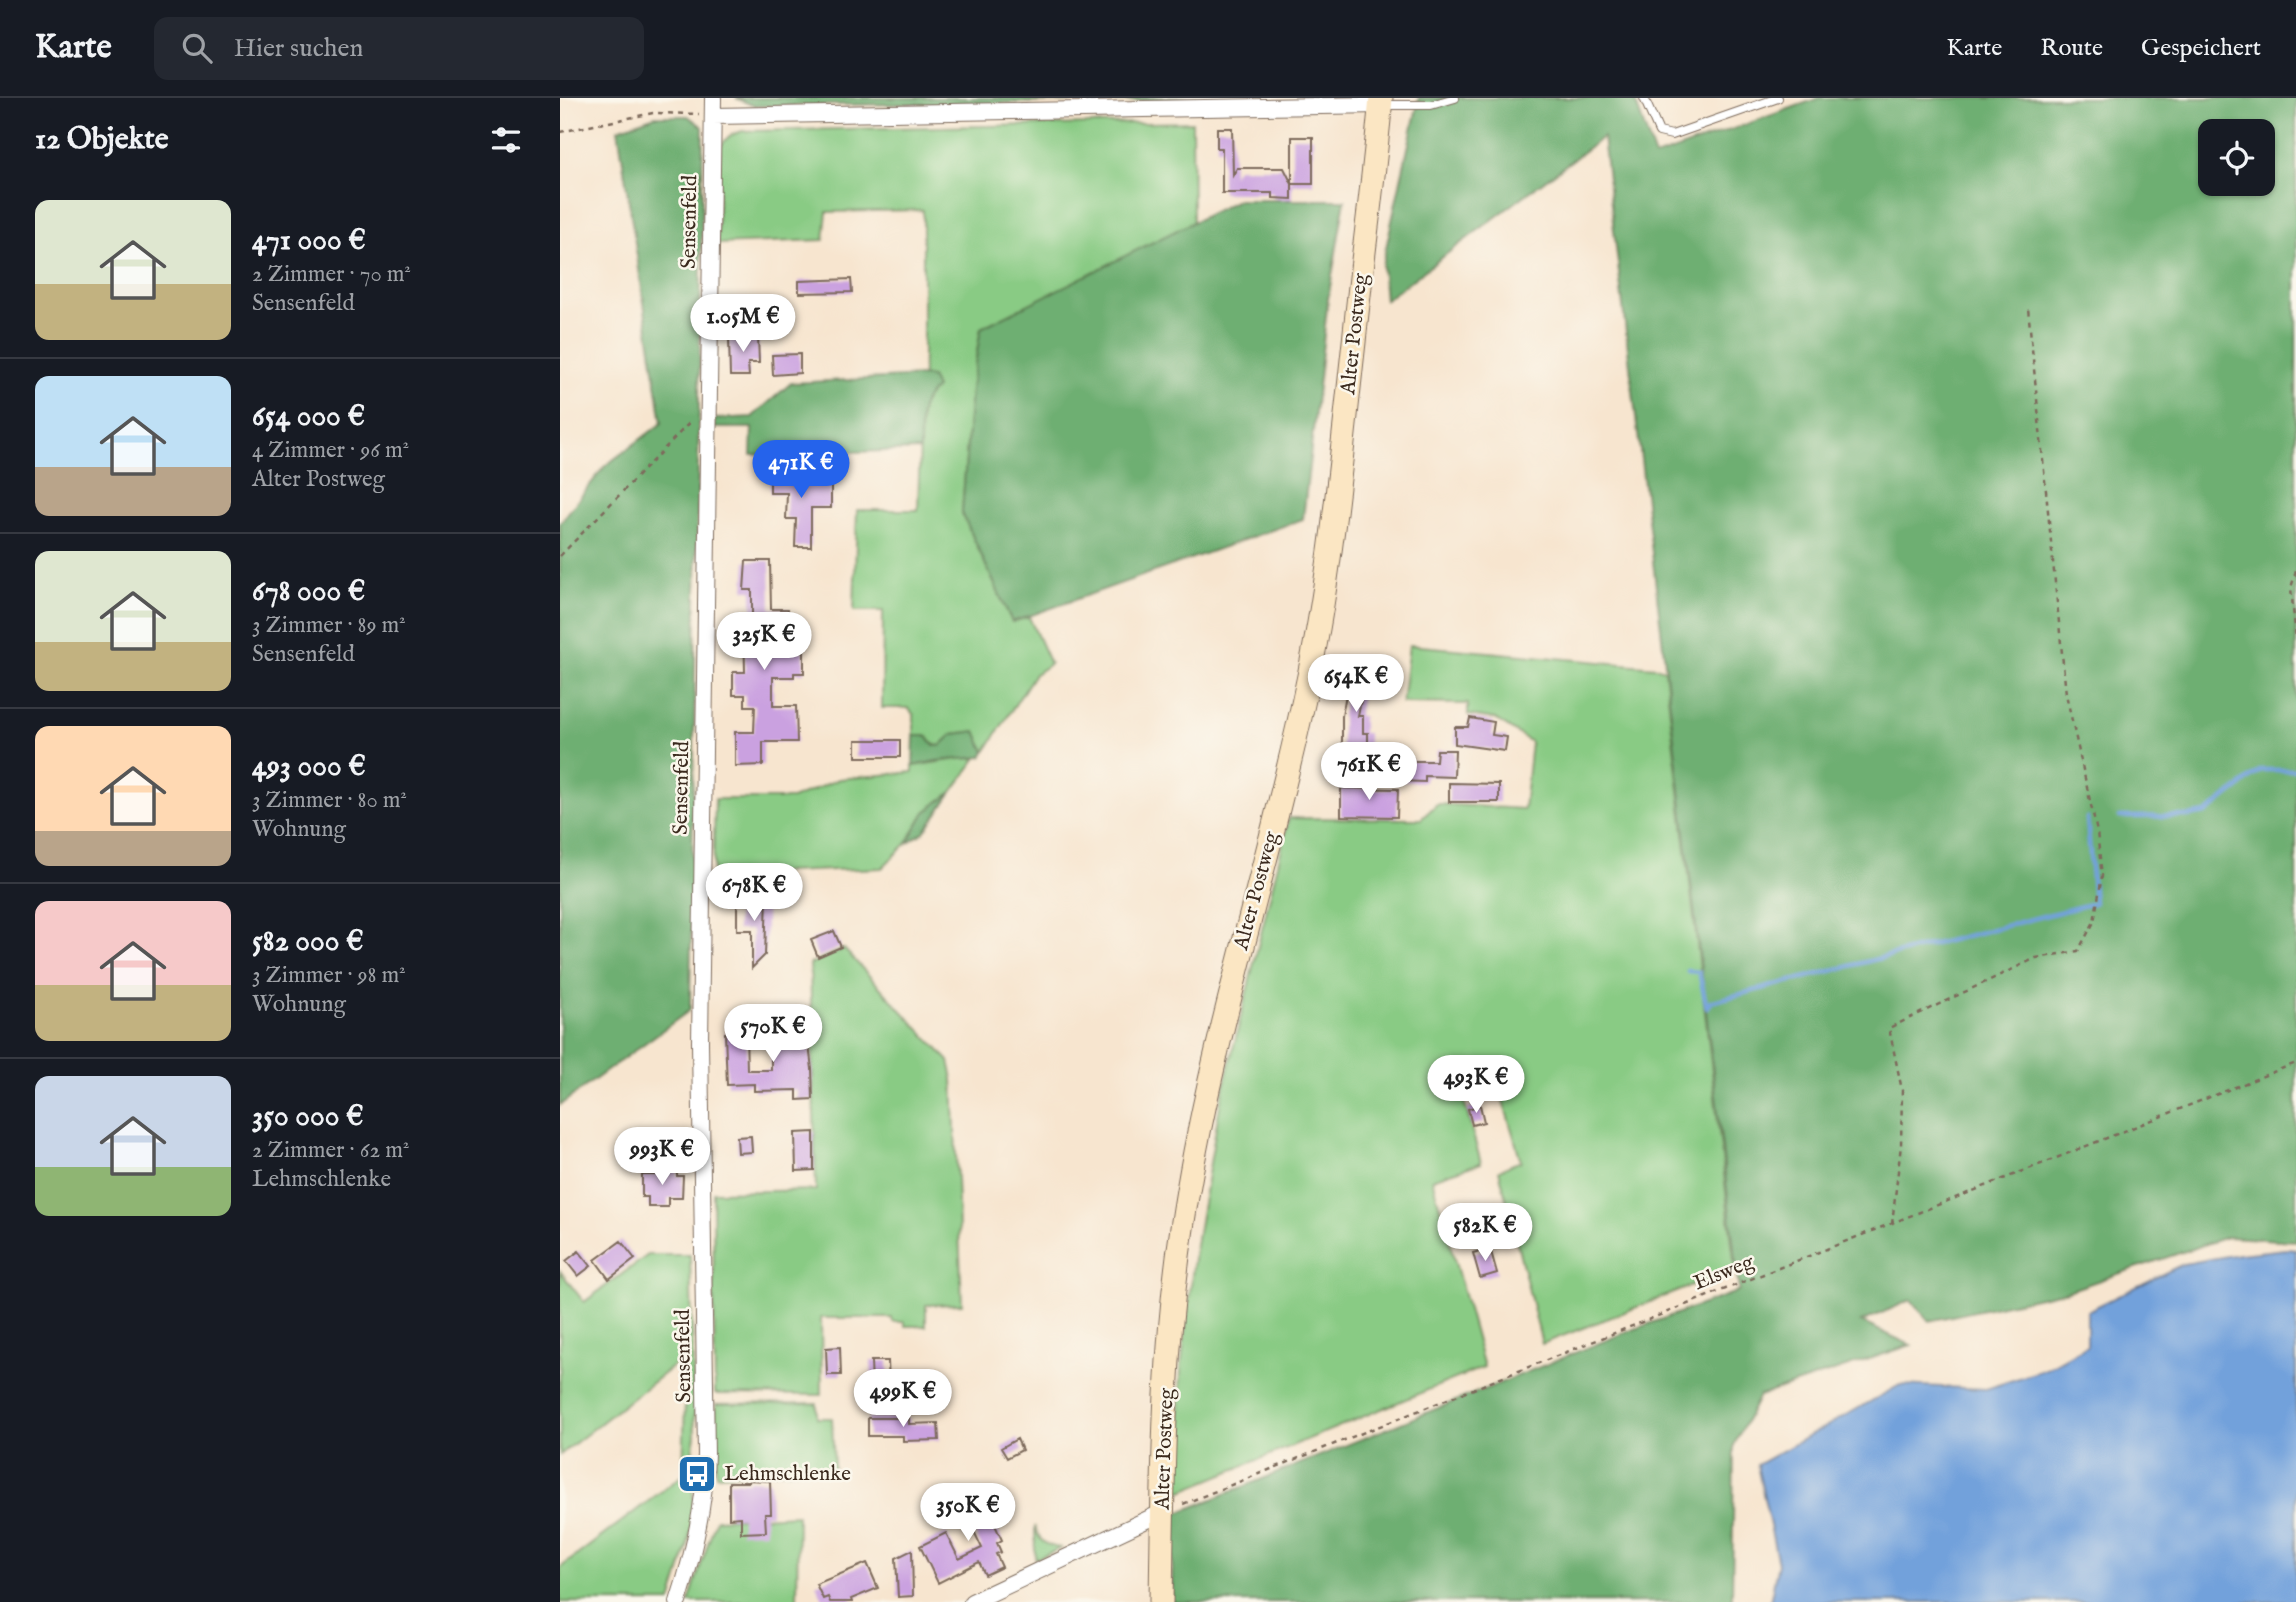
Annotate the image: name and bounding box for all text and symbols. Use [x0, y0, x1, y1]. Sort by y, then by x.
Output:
search box [154, 17, 644, 80]
text: Karte [35, 27, 112, 69]
icon: search [178, 29, 216, 67]
text: Hier suchen [234, 32, 363, 65]
text: Karte [1947, 33, 2002, 64]
text: Route [2040, 33, 2103, 64]
text: Gespeichert [2141, 33, 2261, 64]
map controls [2198, 119, 2275, 196]
button: locate [2198, 119, 2275, 196]
text: 12 Objekte [35, 121, 169, 159]
icon: filters [487, 121, 525, 159]
street label: Sensenfeld [676, 174, 704, 269]
text: 471 000 € [252, 222, 366, 260]
icon: home [91, 228, 175, 312]
text: 2 Zimmer · 70 m² [252, 260, 411, 289]
street label: Alter Postweg [1335, 272, 1375, 397]
text: Sensenfeld [252, 289, 355, 318]
pin: 1.05M € [678, 294, 808, 354]
text: 1.05M € [706, 302, 780, 331]
text: 654 000 € [252, 398, 365, 436]
icon: home [91, 404, 175, 488]
text: 4 Zimmer · 96 m² [252, 436, 409, 465]
pin: 471K € [744, 440, 858, 500]
text: 471K € [768, 448, 834, 477]
text: Alter Postweg [252, 465, 385, 494]
text: 678 000 € [252, 573, 365, 611]
icon: home [91, 579, 175, 663]
text: 3 Zimmer · 89 m² [252, 611, 406, 640]
pin: 325K € [707, 612, 821, 672]
text: 325K € [733, 620, 795, 649]
text: Sensenfeld [252, 640, 355, 669]
pin: 654K € [1299, 654, 1413, 714]
text: 654K € [1324, 662, 1388, 691]
street label: Sensenfeld [668, 740, 696, 835]
pin: 761K € [1312, 742, 1426, 802]
text: 493 000 € [252, 748, 366, 786]
text: 761K € [1337, 750, 1401, 779]
icon: home [91, 754, 175, 838]
text: 3 Zimmer · 80 m² [252, 786, 407, 815]
text: Wohnung [252, 815, 346, 844]
street label: Alter Postweg [1228, 828, 1286, 954]
pin: 678K € [697, 864, 811, 923]
text: 678K € [722, 871, 786, 900]
text: 582 000 € [252, 923, 364, 961]
icon: home [91, 929, 175, 1013]
text: 3 Zimmer · 98 m² [252, 961, 406, 990]
text: Wohnung [252, 990, 346, 1019]
pin: 570K € [716, 1004, 830, 1064]
text: 570K € [740, 1012, 806, 1041]
pin: 493K € [1419, 1056, 1533, 1115]
text: 493K € [1443, 1063, 1509, 1092]
text: 350 000 € [252, 1098, 364, 1136]
icon: home [91, 1104, 175, 1188]
pin: 993K € [605, 1128, 719, 1187]
text: 993K € [630, 1135, 694, 1164]
text: 2 Zimmer · 62 m² [252, 1136, 409, 1165]
text: Lehmschlenke [252, 1165, 391, 1194]
pin: 582K € [1428, 1204, 1542, 1263]
text: 582K € [1453, 1211, 1517, 1240]
street label: Elsweg [1690, 1249, 1759, 1297]
street label: Sensenfeld [670, 1308, 698, 1403]
pin: 499K € [846, 1370, 960, 1429]
text: 499K € [870, 1377, 936, 1406]
street label: Alter Postweg [1149, 1387, 1181, 1511]
bus stop icon: Lehmschlenke [676, 1453, 718, 1495]
place label: Lehmschlenke [724, 1461, 851, 1488]
pin: 350K € [911, 1484, 1025, 1543]
text: 350K € [936, 1491, 1000, 1520]

